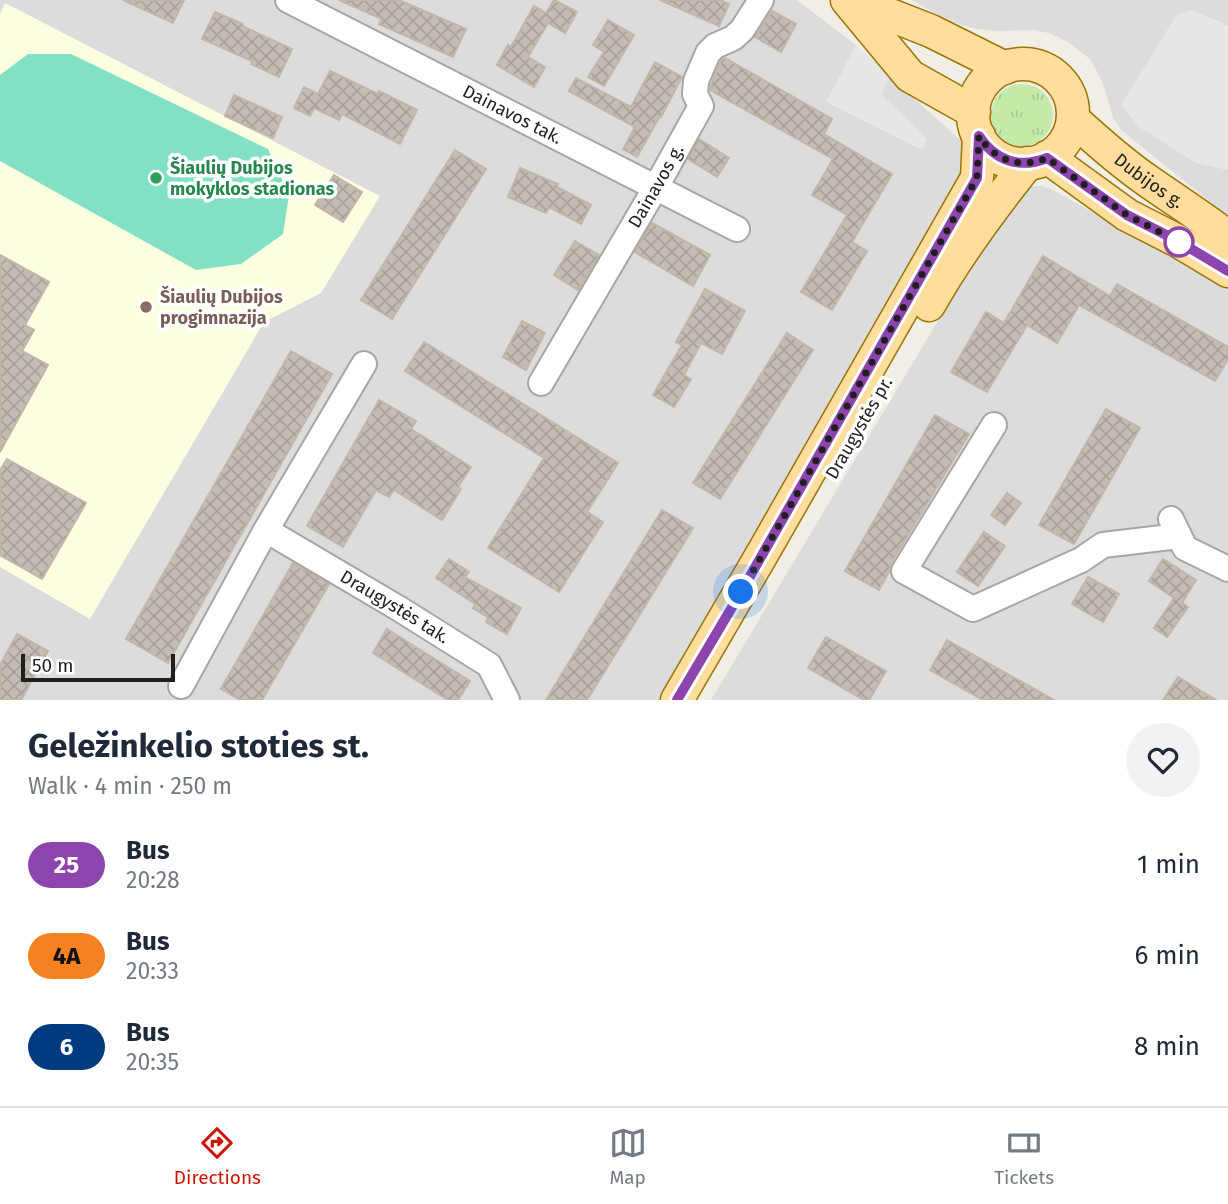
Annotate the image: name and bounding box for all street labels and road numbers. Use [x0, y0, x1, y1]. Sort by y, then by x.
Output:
street label: Dainavos tak. [459, 80, 566, 149]
street label: Dainavos g. [623, 141, 688, 232]
street label: Dubijos g. [1110, 149, 1188, 213]
street label: Draugystės pr. [821, 373, 897, 483]
street label: Draugystės tak. [336, 565, 453, 648]

